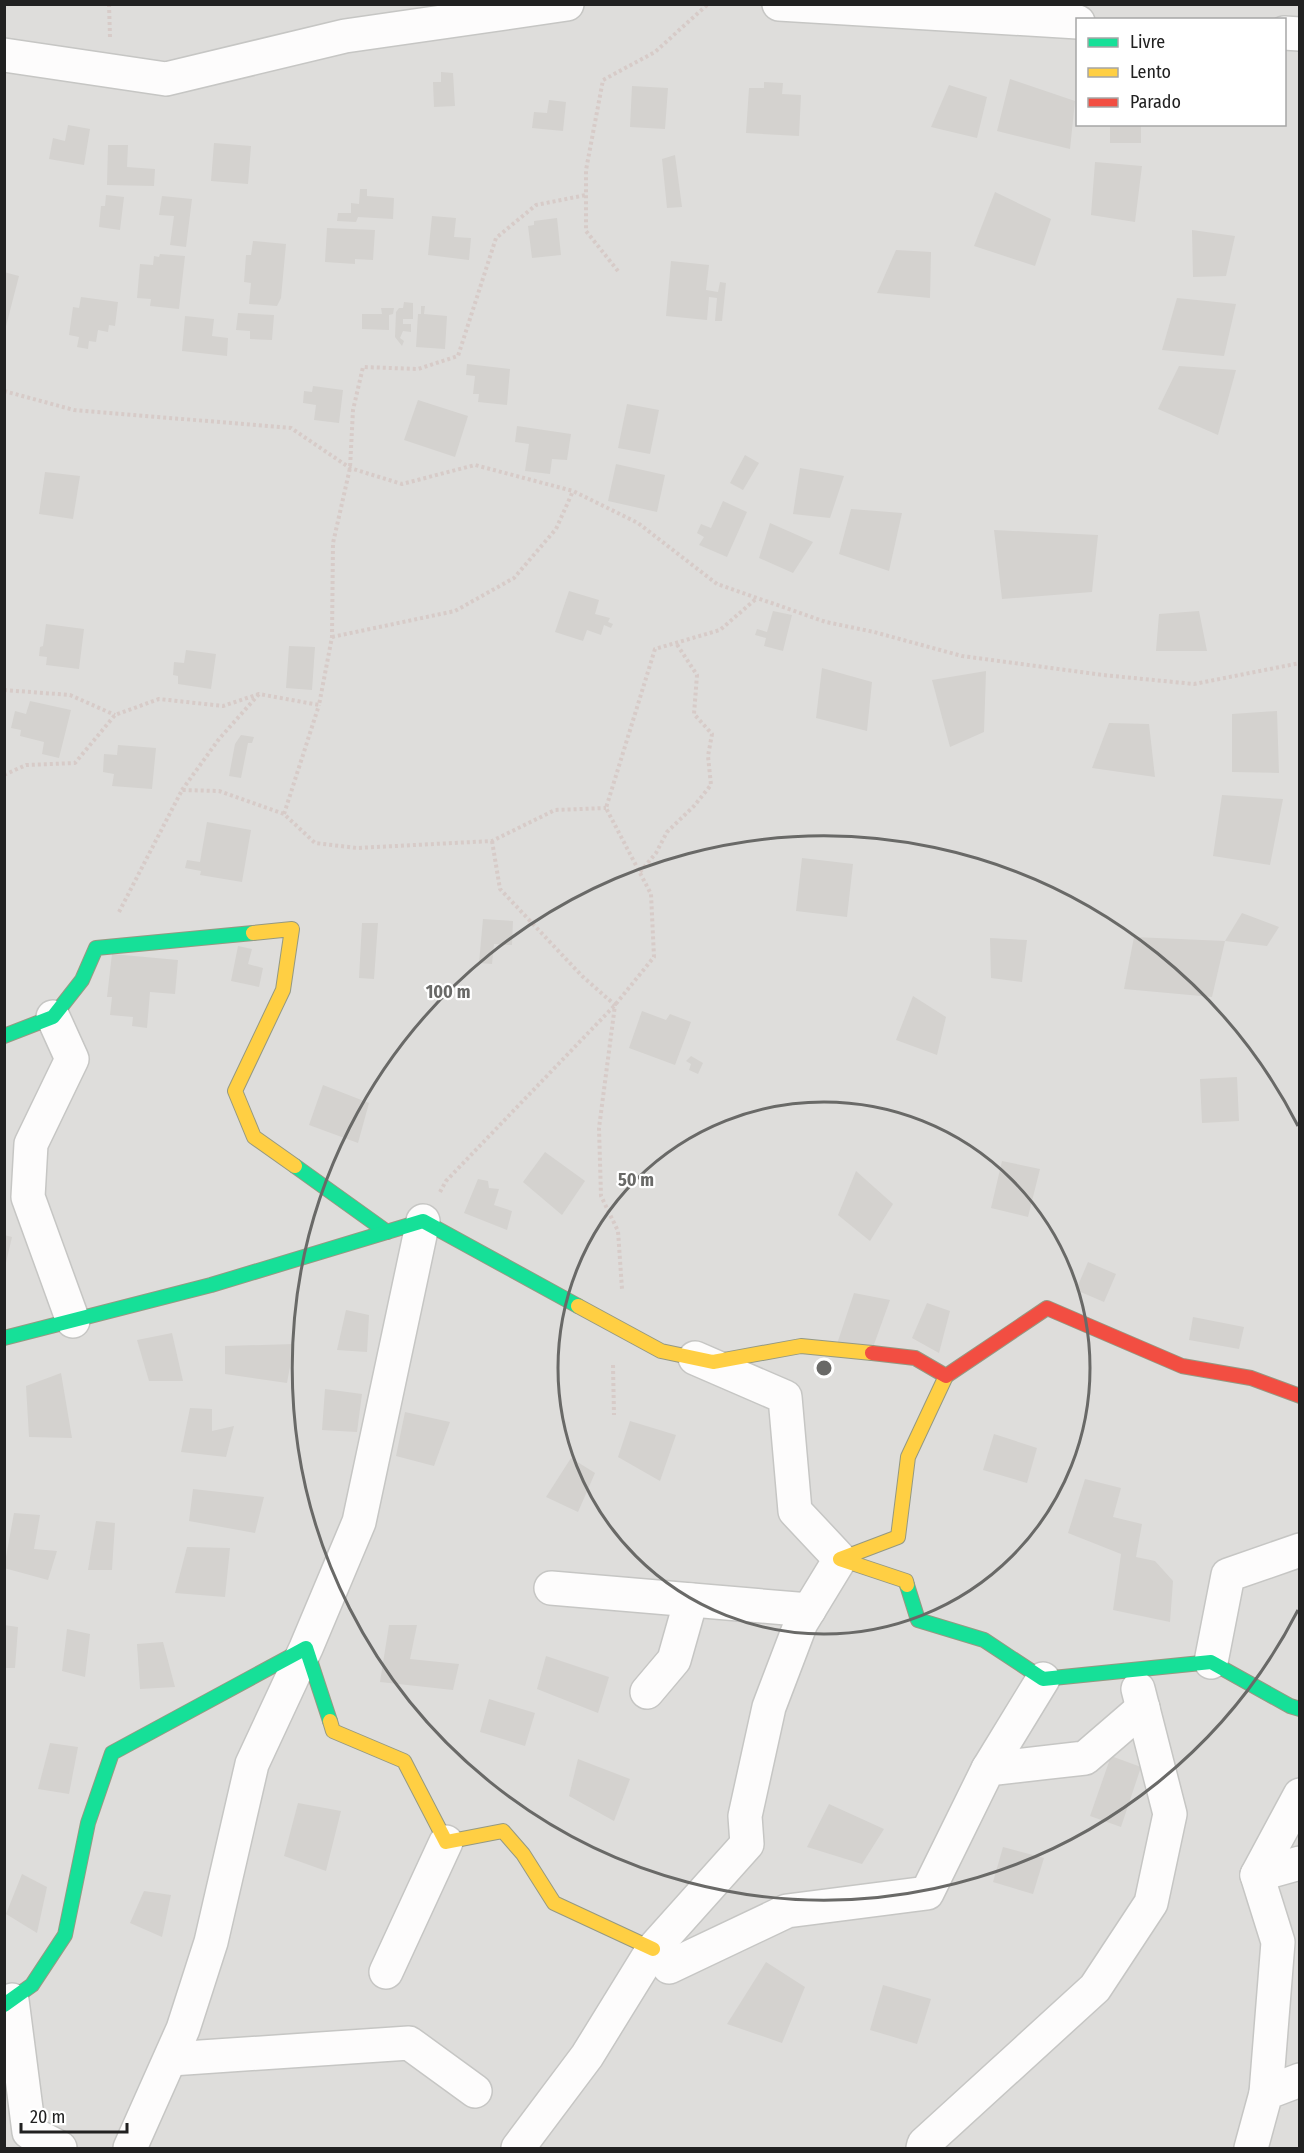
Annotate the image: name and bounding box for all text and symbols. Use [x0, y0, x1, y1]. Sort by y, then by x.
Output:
legend [1076, 18, 1286, 126]
text: Livre [1130, 31, 1165, 53]
text: Lento [1130, 61, 1171, 83]
text: Parado [1130, 91, 1181, 113]
text: 100 m [426, 981, 470, 1003]
text: 50 m [618, 1169, 654, 1191]
centre of rings [814, 1358, 834, 1378]
scale bar [21, 2096, 128, 2134]
text: 20 m [30, 2106, 65, 2128]

